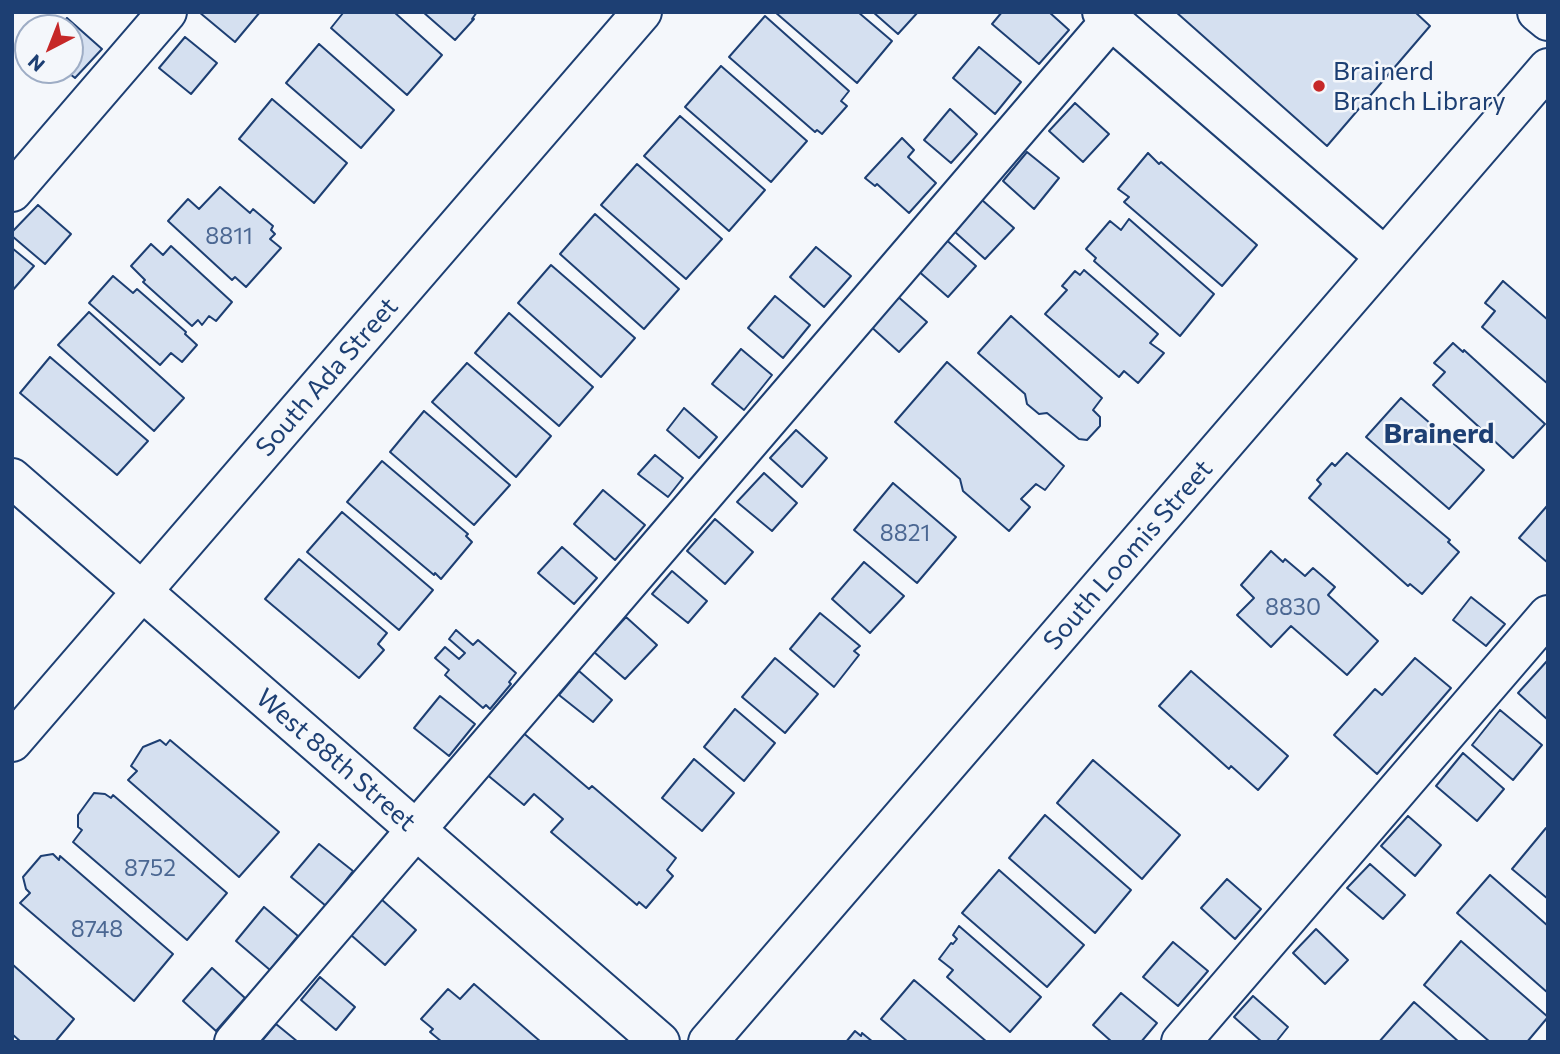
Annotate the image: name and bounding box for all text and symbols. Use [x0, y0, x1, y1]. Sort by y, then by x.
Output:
north arrow [14, 14, 84, 84]
text: N [23, 50, 49, 77]
place label: Brainerd Branch Library [1333, 55, 1506, 116]
marker: Brainerd Branch Library [1311, 78, 1327, 94]
house number: 8811 [205, 222, 253, 250]
street label: South Ada Street [250, 291, 404, 463]
district label: Brainerd [1384, 417, 1494, 451]
street label: South Loomis Street [1037, 454, 1219, 656]
house number: 8821 [880, 519, 930, 547]
house number: 8830 [1265, 593, 1321, 621]
street label: West 88th Street [250, 682, 422, 838]
house number: 8752 [124, 854, 176, 882]
house number: 8748 [71, 915, 123, 943]

